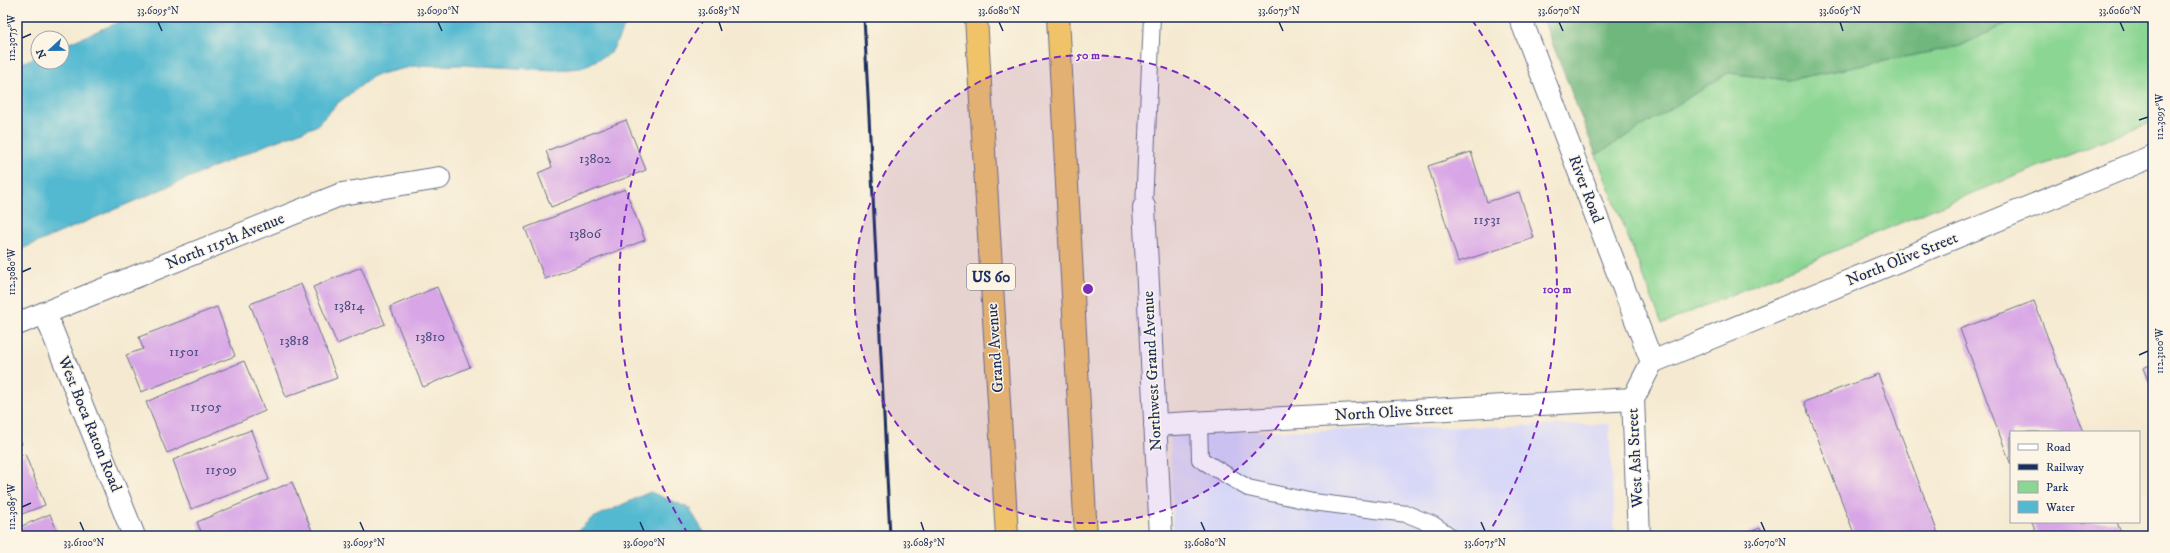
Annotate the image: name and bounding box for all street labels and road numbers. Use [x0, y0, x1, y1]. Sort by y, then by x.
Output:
street label: River Road [1564, 152, 1608, 226]
street label: North 115th Avenue [163, 208, 288, 274]
street label: North Olive Street [1843, 228, 1961, 290]
road number: US 60 [967, 264, 1015, 290]
street label: Northwest Grand Avenue [1138, 290, 1166, 452]
street label: Grand Avenue [982, 302, 1008, 393]
street label: West Boca Raton Road [53, 352, 126, 495]
street label: North Olive Street [1334, 399, 1454, 425]
street label: West Ash Street [1622, 408, 1648, 509]

